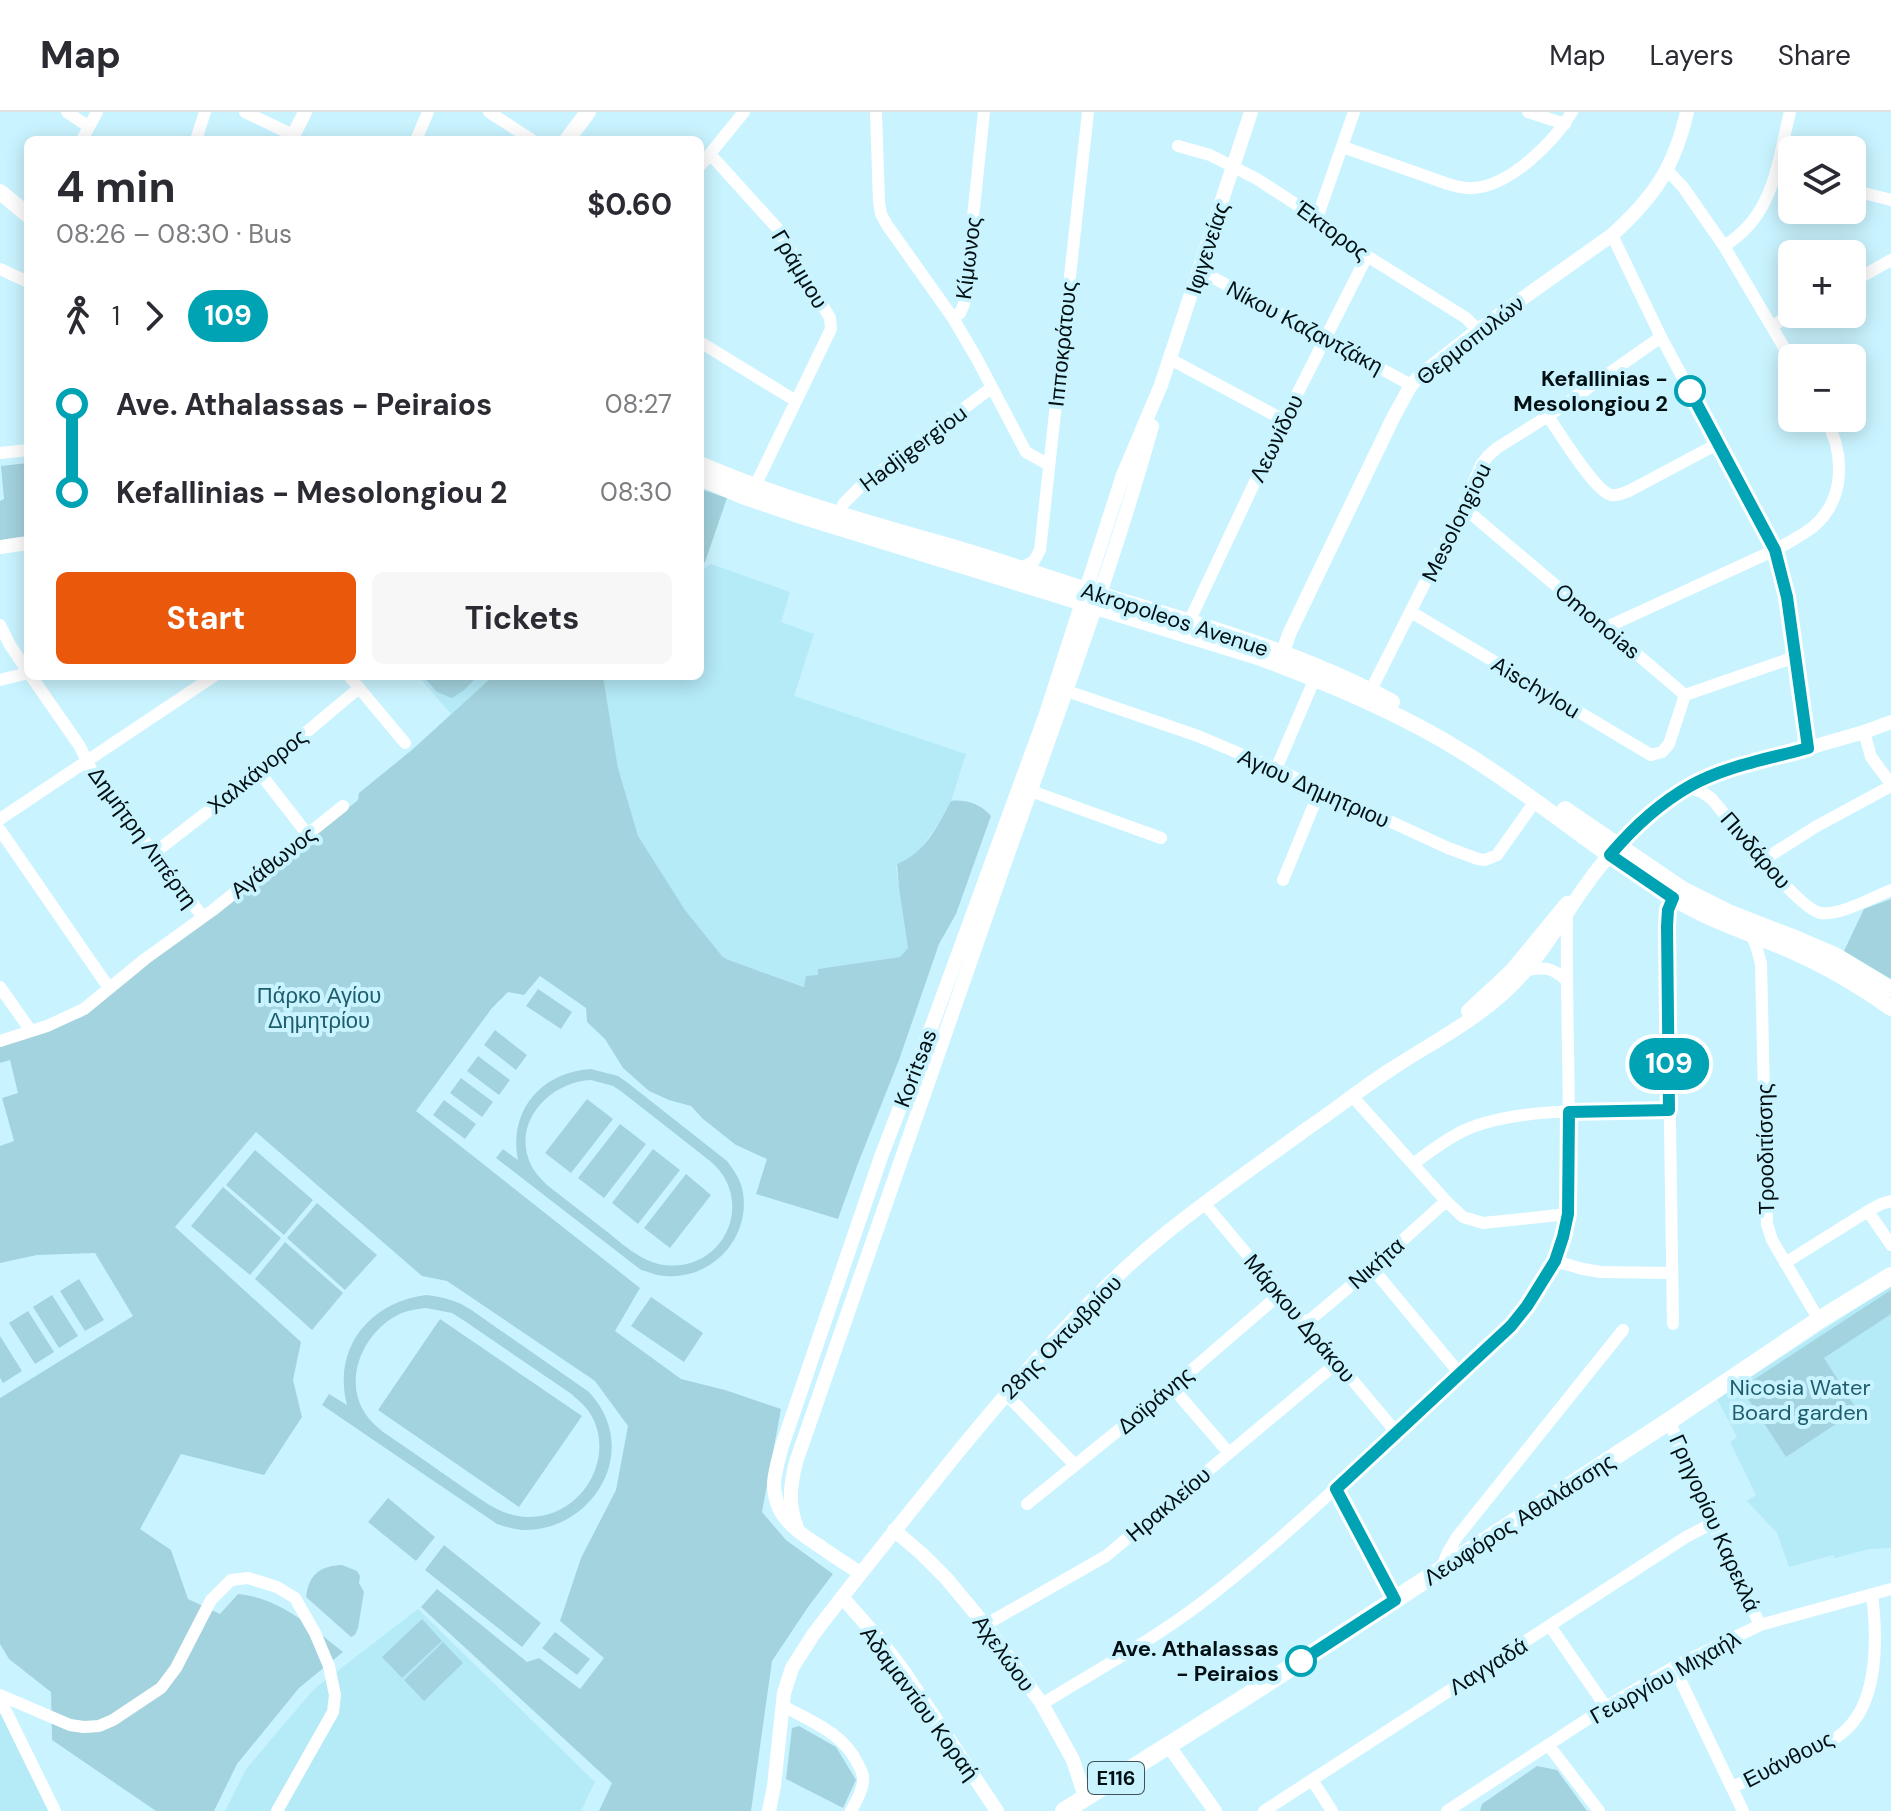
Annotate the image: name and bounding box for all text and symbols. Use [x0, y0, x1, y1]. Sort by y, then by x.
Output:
text: Map [40, 30, 121, 80]
text: Map [1549, 37, 1606, 74]
text: Layers [1650, 37, 1734, 74]
text: Share [1778, 37, 1851, 74]
map controls [1778, 136, 1866, 432]
button: layers [1778, 136, 1866, 224]
text: 4 min [56, 158, 176, 216]
text: $0.60 [587, 185, 672, 224]
street label: Έκτορος [1288, 193, 1374, 267]
street label: Ιφιγενείας [1179, 198, 1236, 298]
street label: Κίμωνος [949, 215, 988, 301]
text: 08:26 – 08:30 · Bus [56, 217, 292, 251]
street label: Γράμμου [765, 225, 834, 314]
button: + [1778, 240, 1866, 328]
street label: Νίκου Καζαντζάκη [1221, 274, 1388, 381]
street label: Ιπποκράτους [1041, 280, 1084, 408]
street label: Θερμοπυλών [1410, 289, 1530, 392]
icon: walk [56, 294, 100, 338]
icon: forward [132, 294, 176, 338]
text: 109 [204, 297, 252, 334]
text: 1 [112, 299, 120, 333]
button: − [1778, 344, 1866, 432]
place label: Kefallinias - Mesolongiou 2 [1513, 364, 1668, 418]
marker: Kefallinias - Mesolongiou 2 [1675, 376, 1705, 406]
text: Ave. Athalassas - Peiraios [116, 385, 492, 424]
text: 08:27 [605, 387, 672, 421]
street label: Λεωνίδου [1243, 390, 1310, 487]
street label: Hadjigergiou [854, 399, 973, 498]
street label: Mesolongiou [1415, 458, 1498, 586]
text: Kefallinias - Mesolongiou 2 [116, 473, 507, 512]
text: 08:30 [600, 475, 672, 509]
button: Start [56, 572, 356, 664]
button: Tickets [372, 572, 672, 664]
street label: Akropoleos Avenue [1077, 575, 1272, 663]
street label: Omonoias [1549, 577, 1647, 666]
street label: Aischylou [1486, 650, 1585, 725]
street label: Χαλκάνορος [201, 722, 313, 821]
street label: Αγιου Δημητριου [1234, 742, 1394, 835]
street label: Δημήτρη Λιπέρτη [82, 761, 204, 914]
street label: Πινδάρου [1714, 806, 1797, 895]
street label: Αγάθωνος [224, 820, 322, 905]
park label: Πάρκο Αγίου Δημητρίου [257, 981, 381, 1035]
street label: Koritsas [887, 1025, 944, 1111]
line badge: 109 [1623, 1038, 1715, 1090]
text: 109 [1645, 1045, 1693, 1082]
street label: Τροοδιτίσσης [1750, 1083, 1781, 1215]
street label: Νικήτα [1342, 1231, 1411, 1296]
street label: Μάρκου Δράκου [1237, 1248, 1362, 1389]
street label: 28ης Οκτωβρίου [995, 1269, 1128, 1406]
street label: Δοϊράνης [1111, 1360, 1199, 1441]
park label: Nicosia Water Board garden [1729, 1373, 1871, 1427]
street label: Γρηγορίου Καρεκλά [1662, 1430, 1767, 1617]
street label: Λεωφόρος Αθαλάσσης [1418, 1447, 1620, 1592]
street label: Ηρακλείου [1120, 1460, 1217, 1548]
street label: Αχελώου [966, 1609, 1041, 1697]
street label: Αδαμαντίου Κοραή [854, 1620, 985, 1786]
street label: Γεωργίου Μιχαήλ [1585, 1624, 1746, 1731]
street label: Λαγγαδά [1444, 1631, 1533, 1702]
place label: Ave. Athalassas - Peiraios [1111, 1634, 1279, 1688]
marker: Ave. Athalassas - Peiraios [1286, 1646, 1316, 1676]
street label: Ευάνθους [1738, 1724, 1838, 1795]
road number: E116 [1088, 1762, 1144, 1794]

